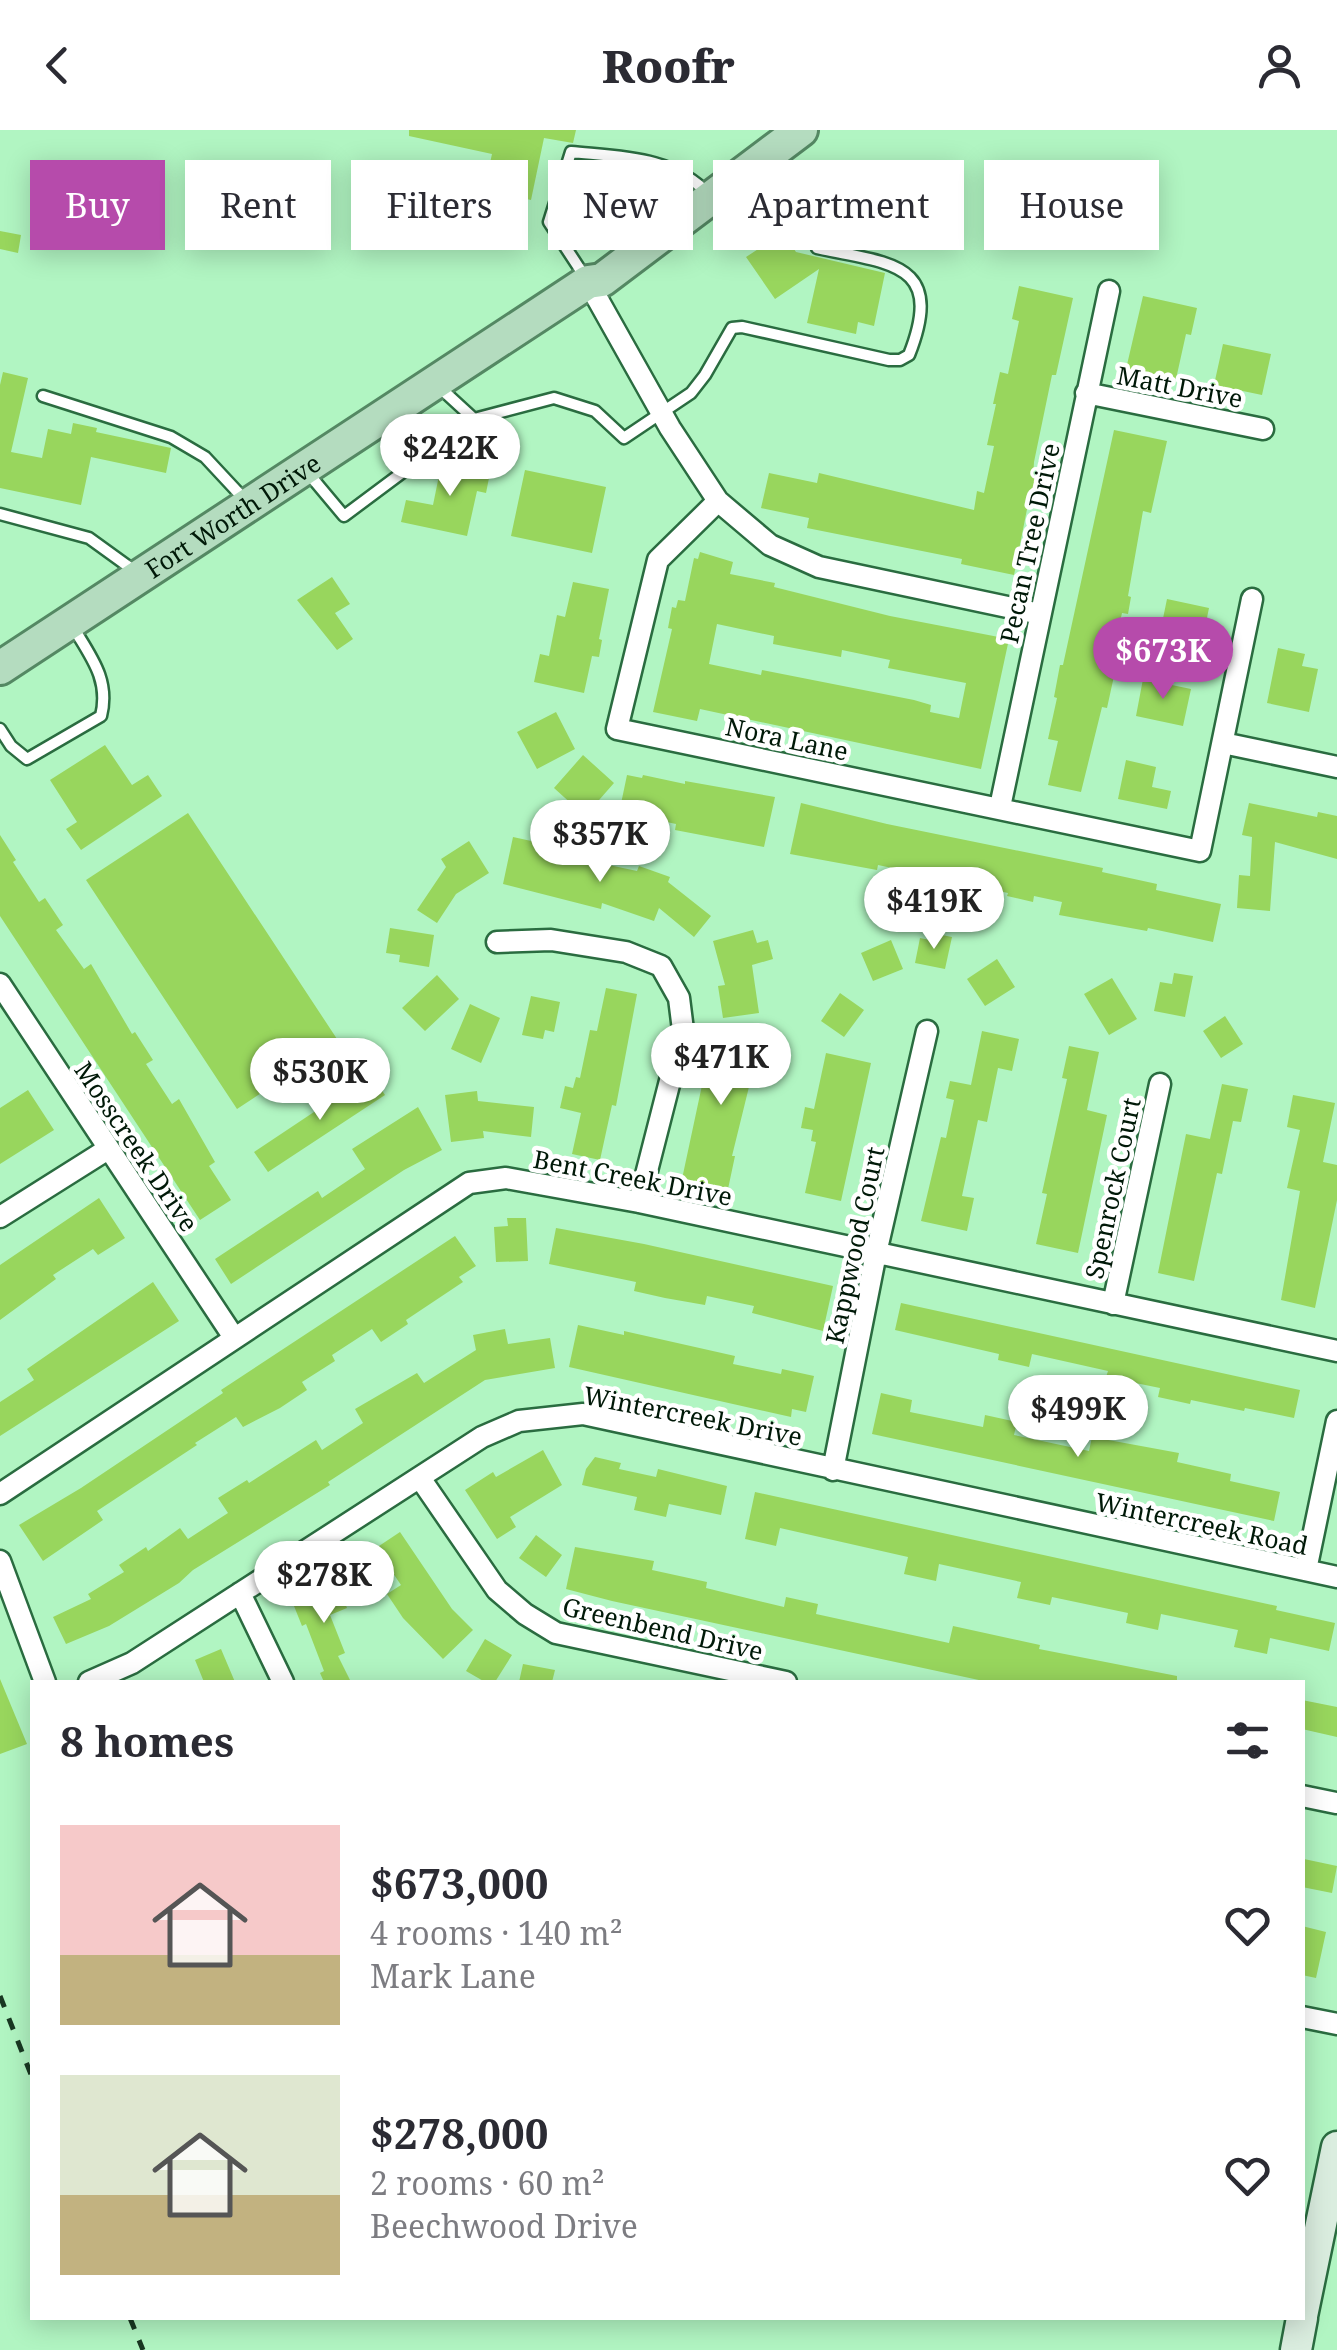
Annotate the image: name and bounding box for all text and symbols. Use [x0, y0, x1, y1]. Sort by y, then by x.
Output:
text: Roofr [602, 35, 735, 96]
icon: back [30, 38, 85, 93]
icon: person [1252, 38, 1307, 93]
chip: Buy [30, 160, 165, 250]
chip: Rent [185, 160, 331, 250]
chip: Filters [351, 160, 528, 250]
chip: New [548, 160, 693, 250]
chip: Apartment [713, 160, 964, 250]
chip: House [984, 160, 1159, 250]
street label: Matt Drive [1114, 357, 1246, 415]
pin: $242K [380, 414, 520, 499]
text: $242K [402, 425, 498, 468]
street label: Pecan Tree Drive [991, 440, 1067, 646]
street label: Fort Worth Drive [138, 445, 327, 585]
pin: $673K [1093, 617, 1233, 702]
text: $673K [1115, 628, 1211, 671]
street label: Nora Lane [723, 708, 851, 768]
pin: $357K [530, 800, 670, 885]
text: $357K [552, 811, 648, 854]
pin: $419K [864, 867, 1004, 952]
text: $419K [886, 878, 982, 921]
pin: $471K [651, 1023, 791, 1108]
text: $471K [673, 1034, 769, 1077]
pin: $530K [250, 1038, 390, 1123]
text: $530K [272, 1049, 368, 1092]
street label: Mosscreek Drive [67, 1054, 207, 1238]
street label: Spenrock Court [1076, 1094, 1148, 1282]
street label: Bent Creek Drive [531, 1141, 735, 1213]
street label: Kappwood Court [817, 1143, 892, 1347]
pin: $499K [1008, 1375, 1148, 1460]
street label: Wintercreek Drive [581, 1377, 805, 1453]
text: $499K [1030, 1386, 1126, 1429]
street label: Wintercreek Road [1093, 1484, 1311, 1562]
pin: $278K [254, 1541, 394, 1626]
text: $278K [276, 1552, 372, 1595]
street label: Greenbend Drive [559, 1588, 767, 1668]
text: 8 homes [60, 1712, 234, 1769]
icon: filters [1220, 1713, 1275, 1768]
text: $673,000 [370, 1854, 548, 1911]
icon: home [140, 1865, 260, 1985]
icon: heart [1220, 1898, 1275, 1953]
text: 4 rooms · 140 m² [370, 1911, 623, 1954]
text: Mark Lane [370, 1954, 536, 1997]
text: $278,000 [370, 2104, 548, 2161]
icon: home [140, 2115, 260, 2235]
icon: heart [1220, 2148, 1275, 2203]
text: 2 rooms · 60 m² [370, 2161, 605, 2204]
text: Beechwood Drive [370, 2204, 638, 2247]

